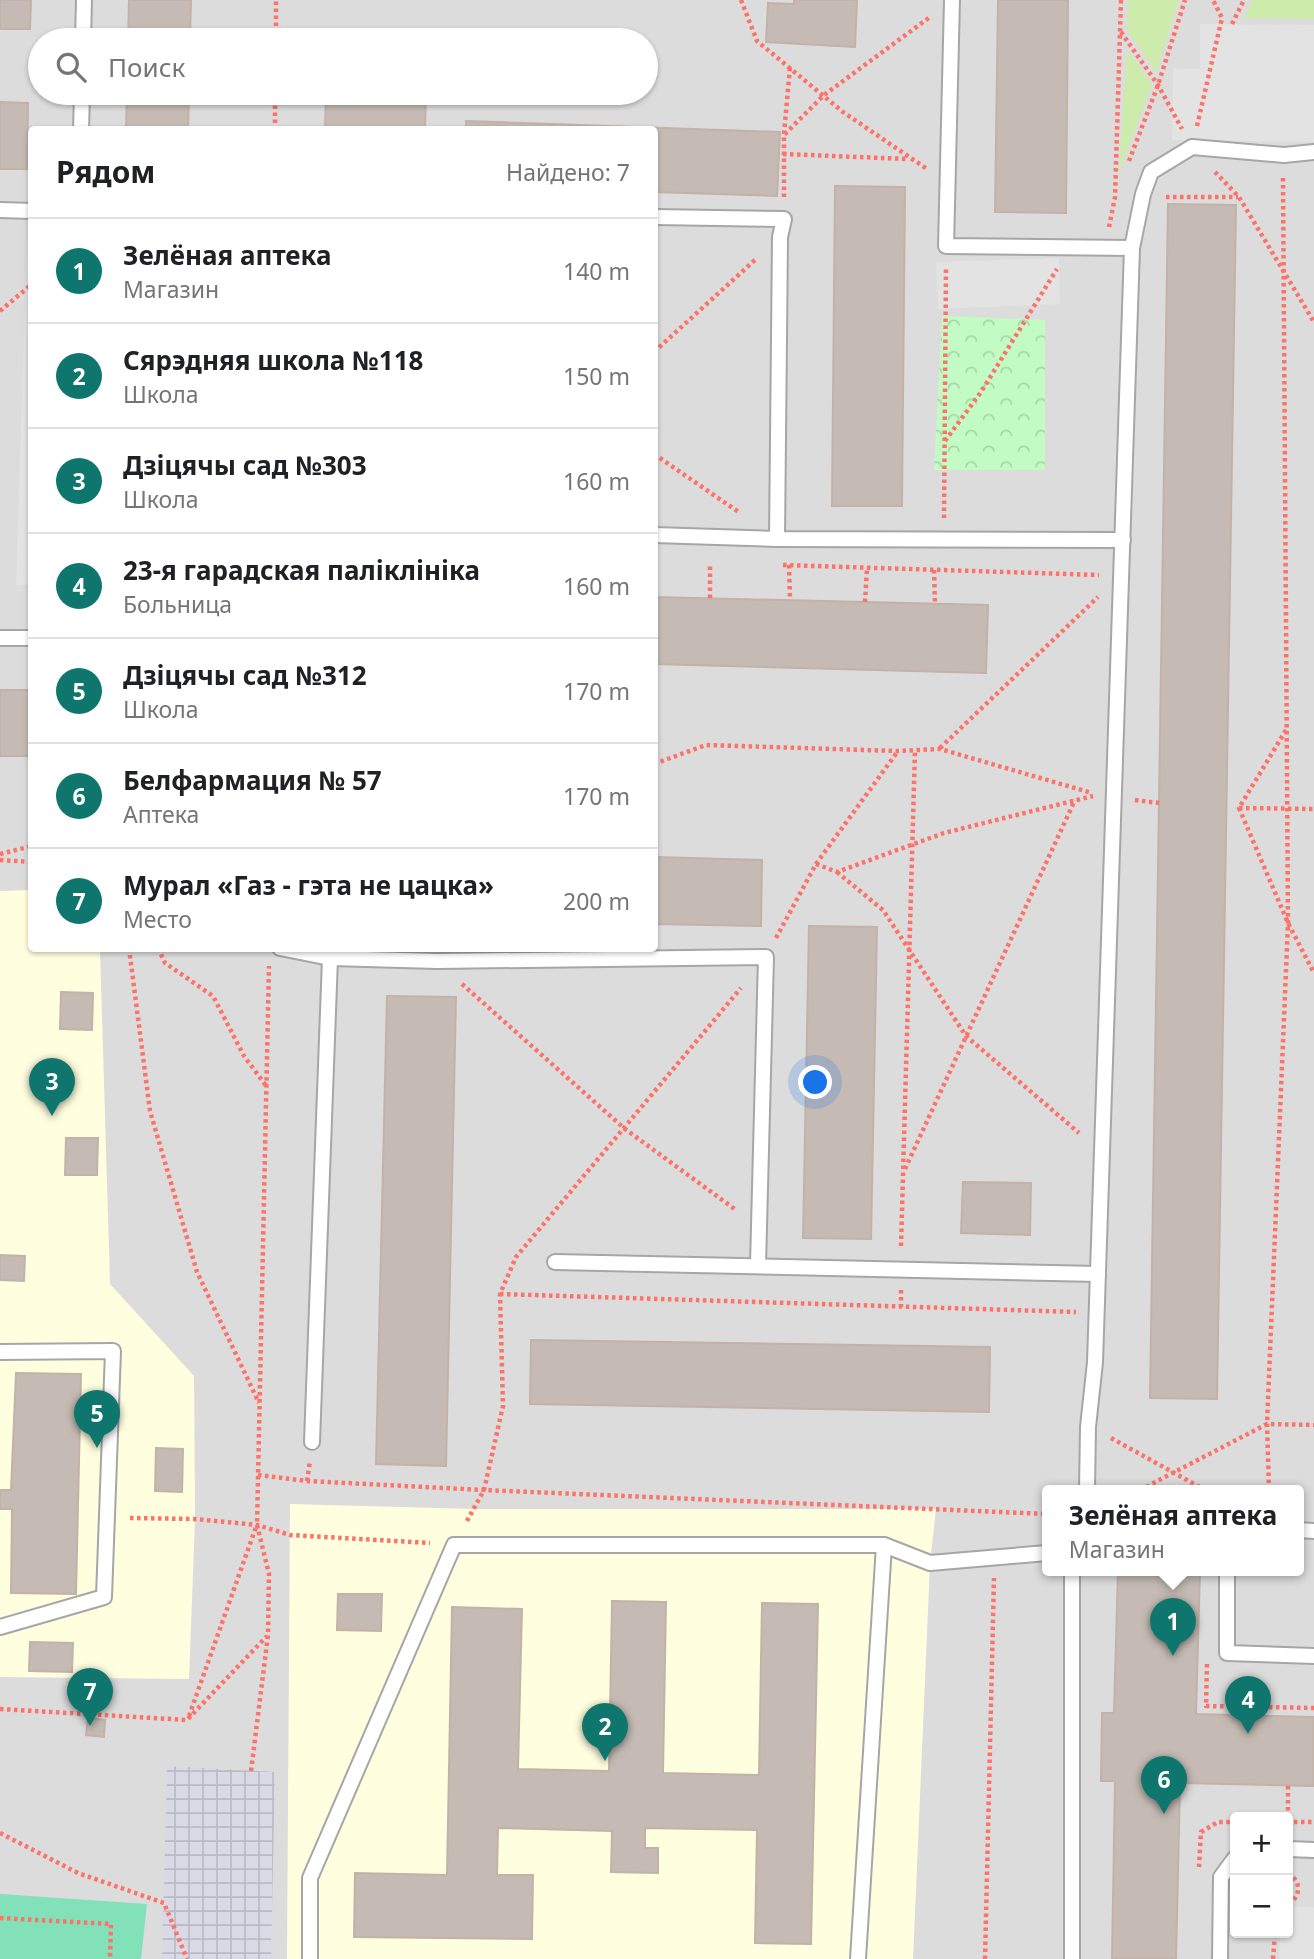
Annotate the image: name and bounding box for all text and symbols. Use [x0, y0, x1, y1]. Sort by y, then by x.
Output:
search box [28, 28, 658, 105]
icon: search [52, 48, 90, 86]
text: Поиск [108, 49, 185, 85]
text: Рядом [56, 151, 155, 192]
text: Найдено: 7 [506, 156, 630, 188]
text: Зелёная аптека [123, 237, 331, 273]
text: 1 [72, 255, 86, 287]
text: 140 m [563, 255, 630, 287]
text: Магазин [123, 273, 219, 305]
text: Сярэдняя школа №118 [123, 342, 423, 378]
text: 2 [72, 360, 86, 392]
text: 150 m [563, 360, 630, 392]
text: Школа [123, 378, 199, 410]
text: Дзіцячы сад №303 [123, 447, 367, 483]
text: 3 [72, 465, 86, 497]
text: 160 m [563, 465, 630, 497]
text: Школа [123, 483, 199, 515]
text: 23-я гарадская паліклініка [123, 552, 480, 588]
text: 4 [72, 570, 86, 602]
text: 160 m [563, 570, 630, 602]
text: Больница [123, 588, 232, 620]
text: Дзіцячы сад №312 [123, 657, 367, 693]
text: 5 [72, 675, 86, 707]
text: 170 m [563, 675, 630, 707]
text: Школа [123, 693, 199, 725]
text: Белфармация № 57 [123, 762, 382, 798]
text: 6 [72, 780, 86, 812]
text: 170 m [563, 780, 630, 812]
text: Аптека [123, 798, 199, 830]
text: Мурал «Газ - гэта не цацка» [123, 867, 494, 903]
text: 7 [72, 885, 86, 917]
text: 200 m [563, 885, 630, 917]
text: Место [123, 903, 192, 935]
pin: 3 [29, 1058, 75, 1116]
your location [798, 1065, 832, 1099]
pin: 5 [74, 1390, 120, 1448]
popup [1042, 1485, 1304, 1576]
text: Зелёная аптека [1069, 1497, 1277, 1533]
text: Магазин [1069, 1533, 1165, 1565]
pin: 1 [1150, 1598, 1196, 1656]
pin: 7 [67, 1668, 113, 1726]
pin: 4 [1225, 1676, 1271, 1734]
pin: 2 [582, 1703, 628, 1761]
pin: 6 [1141, 1756, 1187, 1814]
map controls [1230, 1812, 1293, 1938]
button: + [1230, 1812, 1293, 1875]
button: − [1230, 1875, 1293, 1938]

